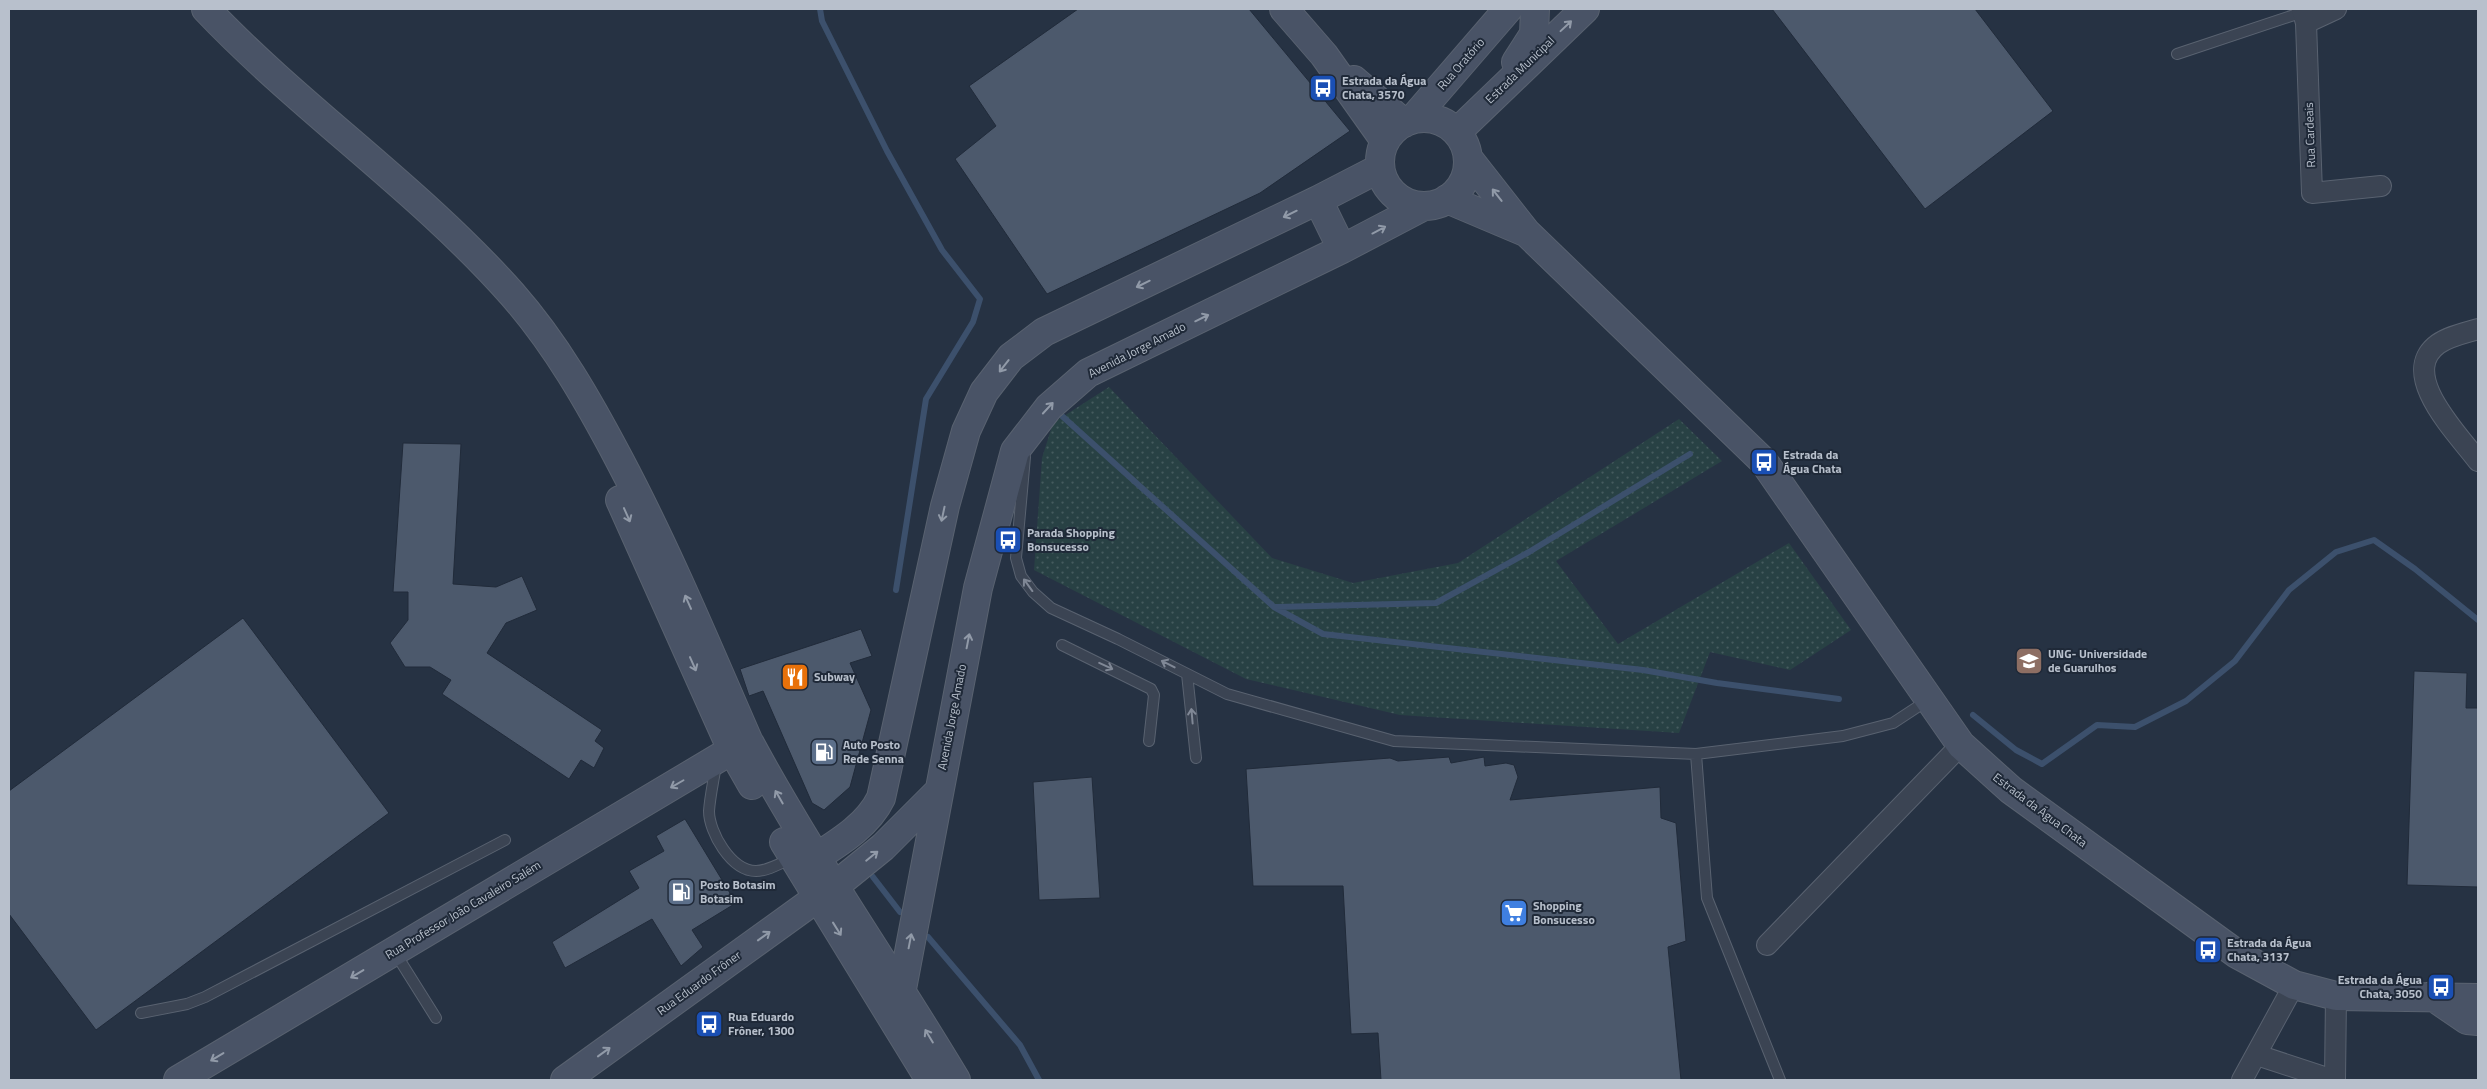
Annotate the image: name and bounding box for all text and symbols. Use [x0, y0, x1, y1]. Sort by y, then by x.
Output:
one-way arrow [1560, 20, 1572, 32]
street label: Estrada Municipal [1481, 32, 1559, 108]
street label: Rua Oratório [1432, 33, 1489, 94]
place label: Estrada da Água Chata, 3570 [1342, 71, 1426, 104]
bus stop icon: Estrada da Água Chata, 3570 [1308, 73, 1338, 103]
street label: Rua Cardeais [2299, 102, 2320, 168]
one-way arrow [1491, 189, 1502, 202]
one-way arrow [1283, 210, 1298, 219]
one-way arrow [1371, 225, 1386, 235]
one-way arrow [1136, 280, 1151, 290]
one-way arrow [1194, 312, 1209, 322]
street label: Avenida Jorge Amado [1085, 317, 1189, 382]
one-way arrow [999, 359, 1010, 372]
one-way arrow [1042, 402, 1054, 415]
place label: Estrada da Água Chata [1783, 445, 1842, 478]
bus stop icon: Estrada da Água Chata [1749, 447, 1779, 477]
one-way arrow [938, 506, 947, 522]
one-way arrow [623, 507, 633, 522]
place label: Parada Shopping Bonsucesso [1027, 523, 1115, 556]
bus stop icon: Parada Shopping Bonsucesso [993, 525, 1023, 555]
one-way arrow [1023, 578, 1033, 592]
one-way arrow [682, 595, 692, 610]
one-way arrow [963, 633, 973, 649]
place label: UNG- Universidade de Guarulhos [2048, 644, 2147, 677]
school or university icon: UNG- Universidade de Guarulhos [2014, 646, 2044, 676]
one-way arrow [689, 656, 699, 671]
one-way arrow [1161, 659, 1176, 668]
restaurant icon: Subway [780, 662, 810, 692]
street label: Avenida Jorge Amado [932, 662, 971, 771]
one-way arrow [1098, 662, 1113, 671]
place label: Subway [814, 667, 855, 686]
one-way arrow [1187, 708, 1197, 724]
place label: Auto Posto Rede Senna [843, 735, 904, 768]
fuel station icon: Auto Posto Rede Senna [809, 737, 839, 767]
street label: Estrada da Água Chata [1989, 768, 2092, 852]
one-way arrow [670, 779, 685, 789]
one-way arrow [774, 790, 784, 804]
one-way arrow [865, 850, 878, 861]
street label: Rua Professor João Cavaleiro Salém [381, 855, 544, 964]
place label: Posto Botasim Botasim [700, 875, 776, 908]
fuel station icon: Posto Botasim Botasim [666, 877, 696, 907]
place label: Shopping Bonsucesso [1533, 896, 1595, 929]
supermarket icon: Shopping Bonsucesso [1499, 898, 1529, 928]
one-way arrow [833, 922, 843, 936]
one-way arrow [757, 931, 771, 942]
place label: Estrada da Água Chata, 3137 [2227, 933, 2311, 966]
one-way arrow [905, 934, 915, 950]
bus stop icon: Estrada da Água Chata, 3137 [2193, 935, 2223, 965]
street label: Rua Eduardo Frôner [653, 946, 745, 1020]
one-way arrow [350, 969, 364, 979]
place label: Estrada da Água Chata, 3050 [2338, 970, 2422, 1003]
bus stop icon: Estrada da Água Chata, 3050 [2426, 972, 2456, 1002]
place label: Rua Eduardo Frôner, 1300 [728, 1007, 795, 1040]
bus stop icon: Rua Eduardo Frôner, 1300 [694, 1009, 724, 1039]
one-way arrow [924, 1029, 934, 1043]
one-way arrow [597, 1047, 611, 1057]
one-way arrow [210, 1052, 224, 1062]

